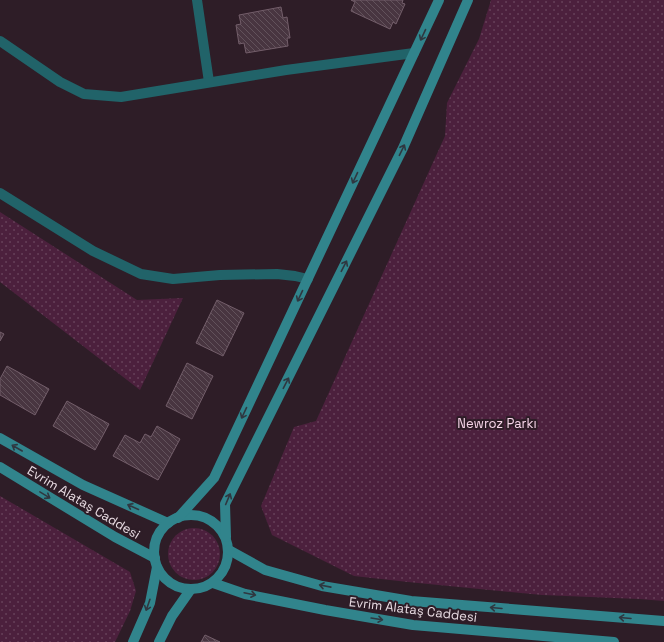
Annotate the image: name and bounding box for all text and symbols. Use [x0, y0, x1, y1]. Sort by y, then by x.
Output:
one-way arrow [419, 29, 426, 41]
one-way arrow [399, 144, 406, 156]
one-way arrow [351, 172, 358, 184]
one-way arrow [341, 261, 348, 273]
one-way arrow [296, 289, 303, 301]
one-way arrow [283, 377, 290, 389]
one-way arrow [240, 407, 247, 419]
park label: Newroz Parkı [457, 415, 537, 432]
one-way arrow [11, 443, 23, 451]
street label: Evrim Alataş Caddesi [24, 462, 143, 543]
one-way arrow [39, 491, 51, 499]
one-way arrow [225, 493, 232, 505]
one-way arrow [127, 503, 139, 511]
one-way arrow [319, 581, 332, 589]
one-way arrow [243, 591, 256, 599]
street label: Evrim Alataş Caddesi [348, 593, 478, 626]
one-way arrow [144, 599, 152, 611]
one-way arrow [490, 604, 503, 611]
one-way arrow [619, 614, 632, 622]
one-way arrow [371, 615, 384, 623]

